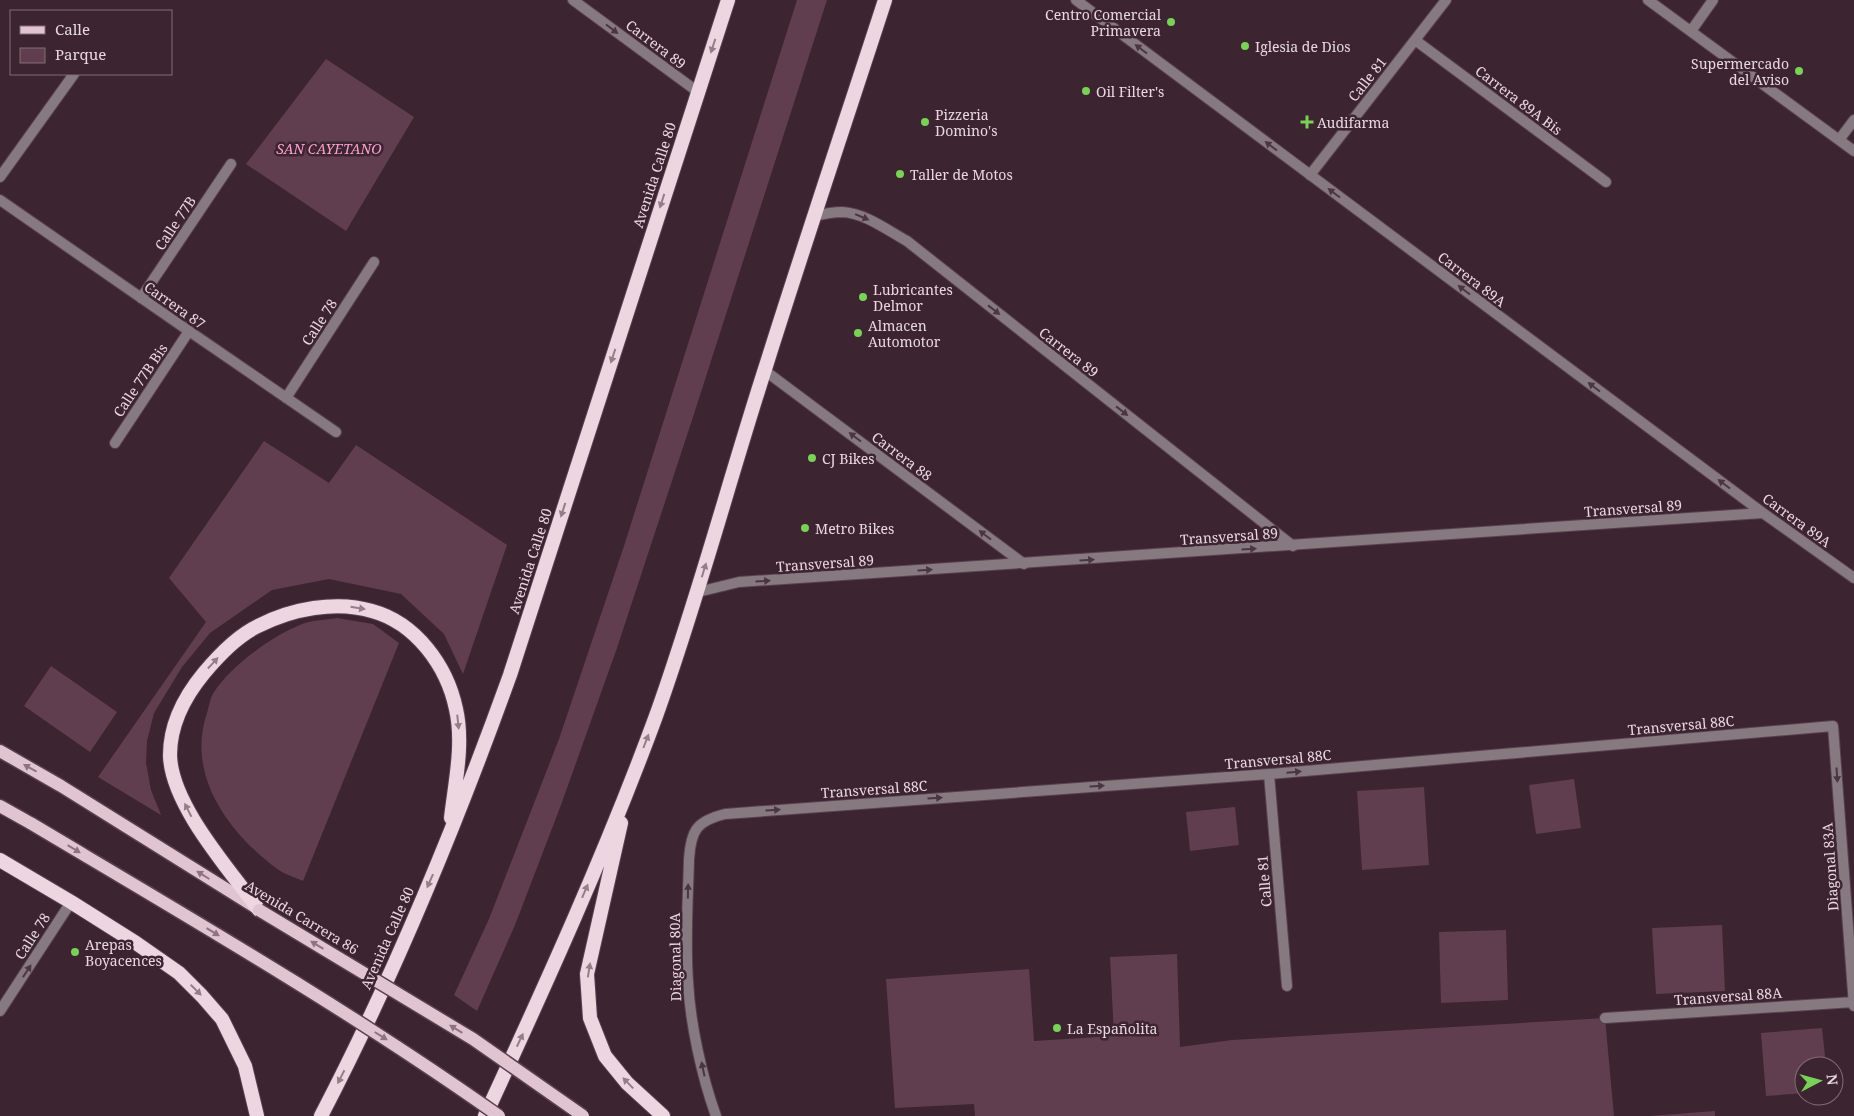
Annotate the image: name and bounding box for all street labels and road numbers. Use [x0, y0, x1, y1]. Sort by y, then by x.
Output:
street label: Carrera 89 [622, 15, 690, 73]
street label: Calle 81 [1344, 53, 1390, 105]
street label: Carrera 89A Bis [1472, 61, 1566, 139]
street label: Avenida Calle 80 [628, 120, 680, 230]
street label: Calle 77B [150, 192, 200, 254]
street label: Carrera 89A [1434, 247, 1510, 311]
street label: Carrera 87 [141, 277, 210, 333]
street label: Calle 78 [297, 295, 341, 349]
street label: Carrera 89 [1035, 323, 1103, 381]
street label: Calle 77B Bis [108, 340, 172, 420]
street label: Carrera 88 [868, 427, 936, 485]
street label: Carrera 89A [1759, 489, 1835, 551]
street label: Transversal 89 [1583, 495, 1683, 521]
street label: Avenida Calle 80 [504, 506, 556, 616]
street label: Transversal 89 [1179, 523, 1279, 549]
street label: Transversal 89 [775, 550, 875, 576]
street label: Transversal 88C [1627, 711, 1735, 739]
street label: Transversal 88C [1224, 745, 1332, 773]
street label: Transversal 88C [820, 776, 928, 802]
street label: Diagonal 83A [1817, 822, 1843, 912]
street label: Calle 81 [1252, 854, 1276, 908]
street label: Avenida Carrera 86 [242, 876, 362, 958]
street label: Avenida Calle 80 [356, 884, 418, 992]
street label: Calle 78 [10, 909, 54, 963]
street label: Diagonal 80A [665, 912, 685, 1001]
street label: Transversal 88A [1673, 983, 1783, 1009]

